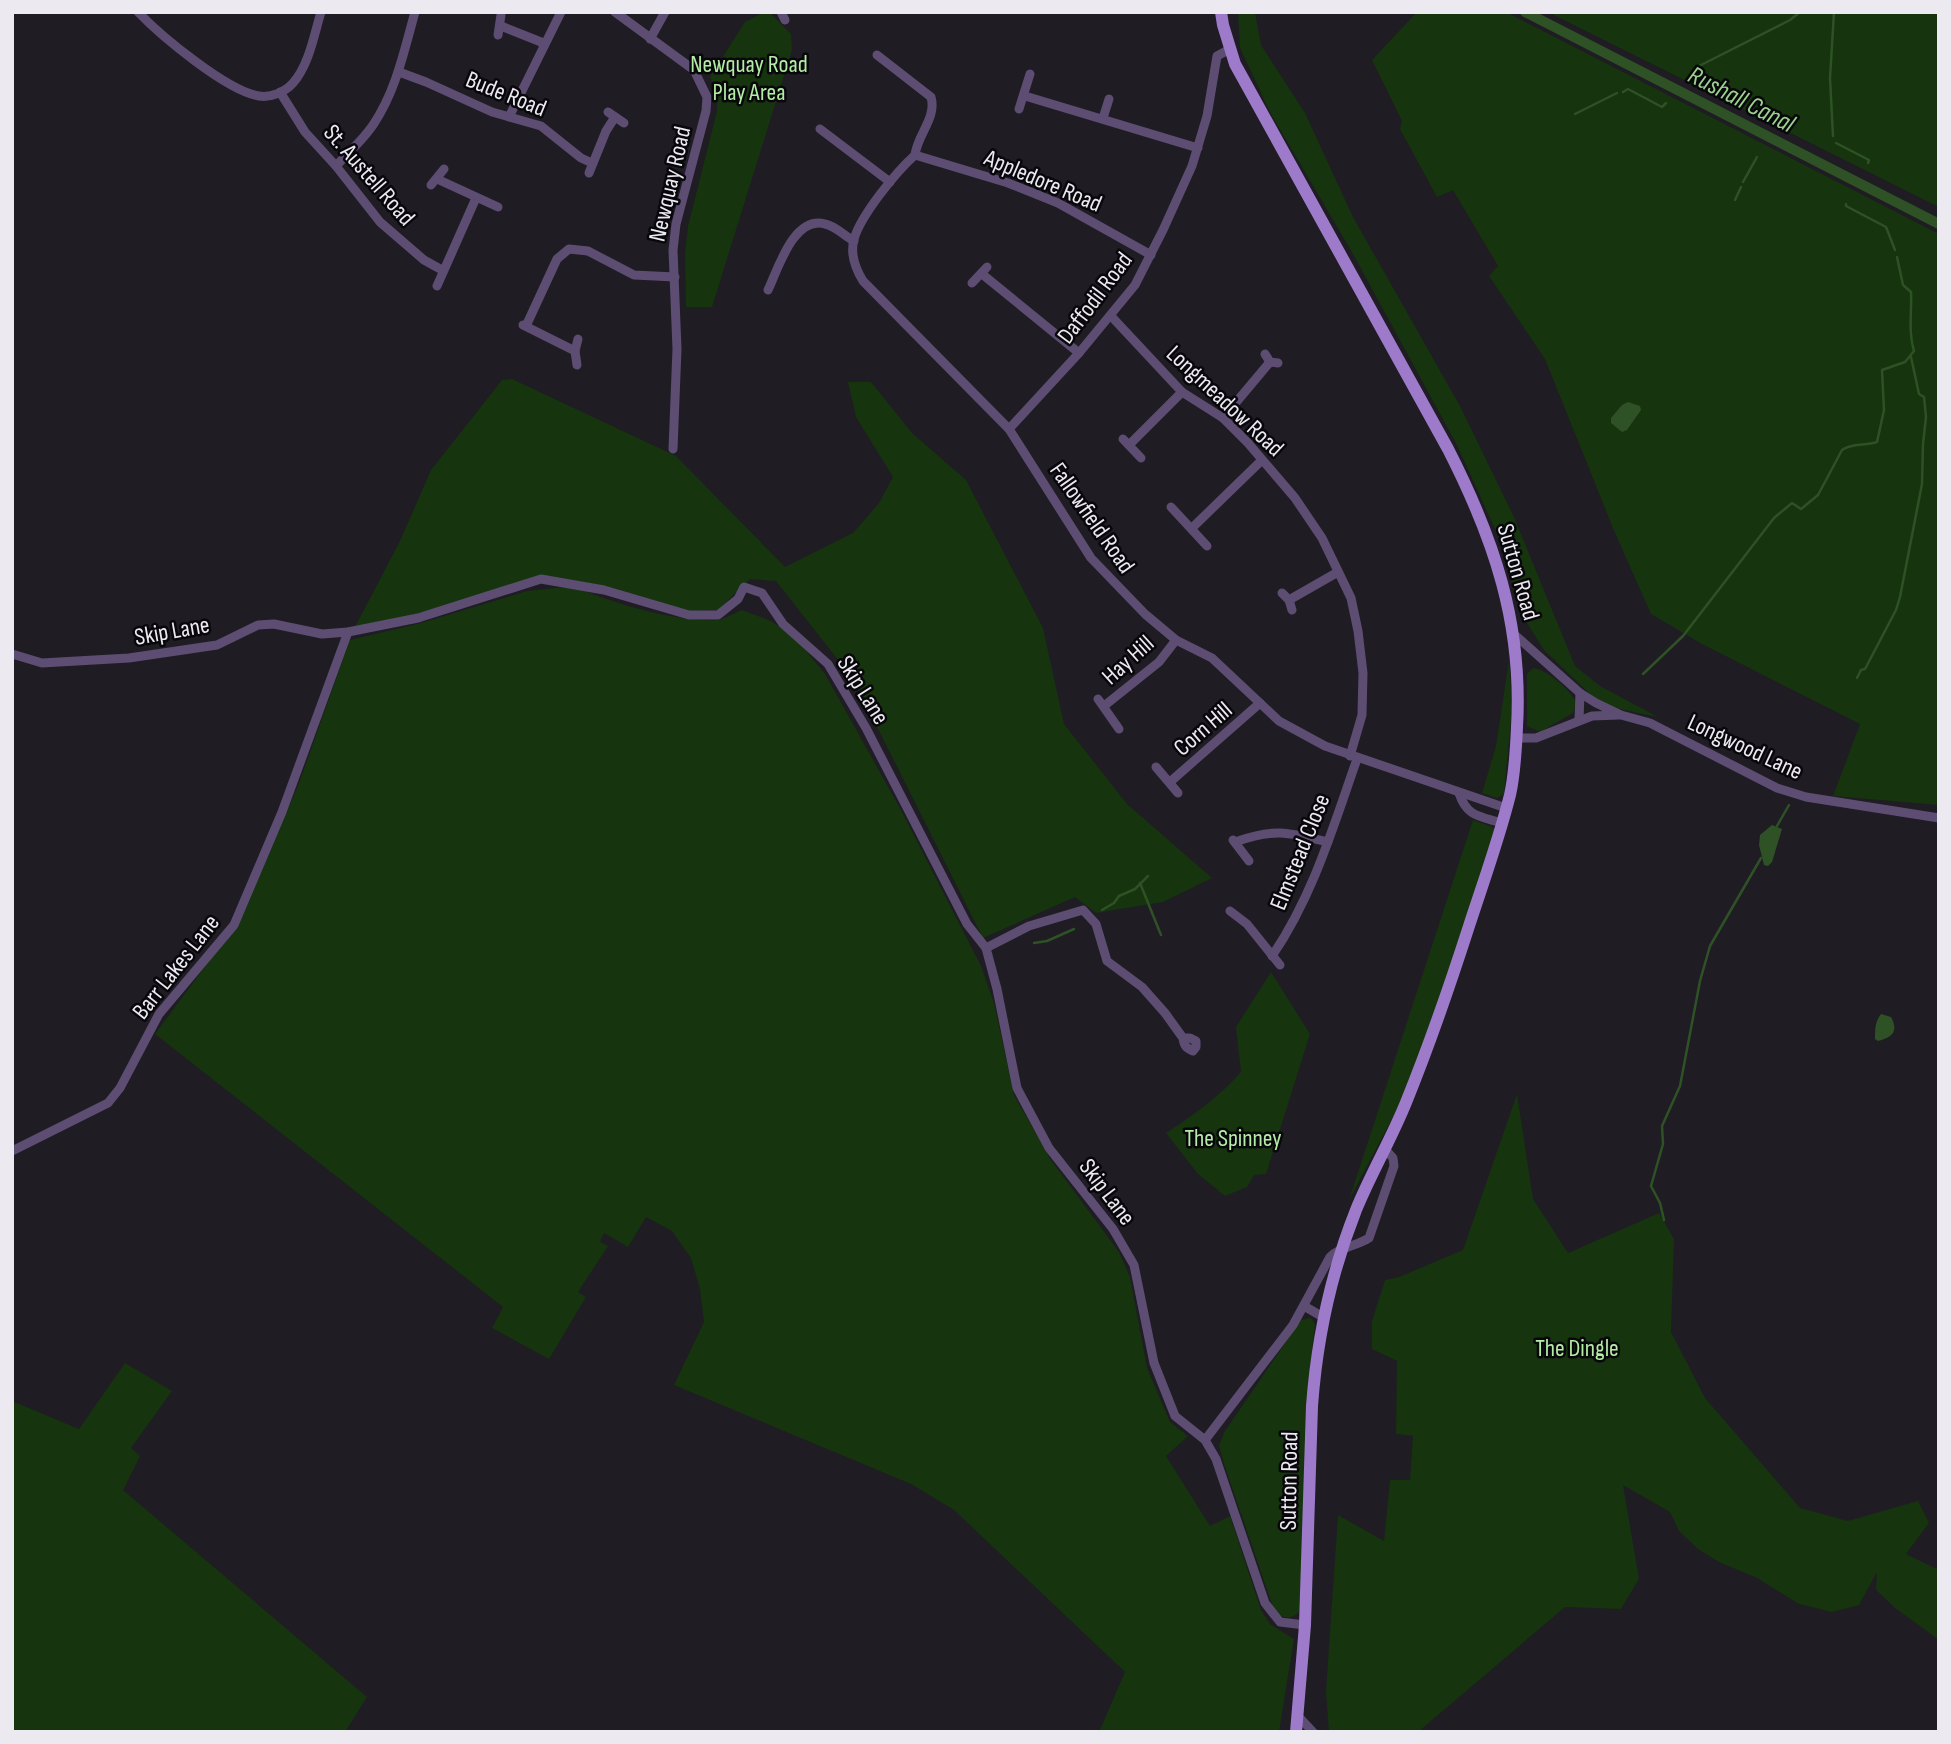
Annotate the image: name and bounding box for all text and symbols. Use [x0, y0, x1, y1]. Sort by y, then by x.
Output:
park label: Newquay Road Play Area [690, 50, 808, 107]
water label: Rushall Canal [1683, 60, 1801, 141]
street label: Bude Road [462, 65, 550, 123]
street label: St. Austell Road [317, 118, 421, 232]
street label: Newquay Road [643, 124, 697, 244]
street label: Appledore Road [979, 143, 1106, 219]
street label: Daffodil Road [1051, 247, 1139, 349]
street label: Longmeadow Road [1160, 339, 1290, 463]
street label: Fallowfield Road [1043, 457, 1141, 579]
street label: Sutton Road [1490, 521, 1546, 623]
street label: Skip Lane [132, 610, 212, 652]
street label: Hay Hill [1096, 629, 1160, 691]
street label: Skip Lane [831, 650, 895, 730]
street label: Corn Hill [1168, 696, 1238, 762]
street label: Longwood Lane [1683, 708, 1807, 786]
street label: Elmstead Close [1264, 790, 1336, 914]
street label: Barr Lakes Lane [126, 909, 226, 1025]
park label: The Spinney [1184, 1124, 1282, 1153]
street label: Skip Lane [1073, 1153, 1141, 1231]
park label: The Dingle [1535, 1334, 1619, 1363]
street label: Sutton Road [1274, 1431, 1304, 1531]

